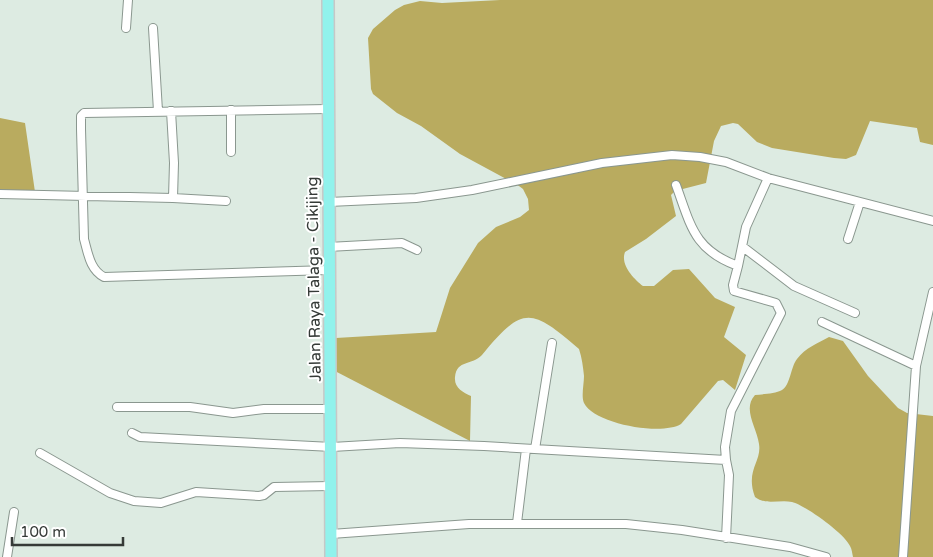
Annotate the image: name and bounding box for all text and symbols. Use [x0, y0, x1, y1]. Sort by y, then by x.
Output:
street label: Jalan Raya Talaga - Cikijing [302, 176, 326, 382]
scale bar [12, 514, 124, 546]
text: 100 m [20, 523, 66, 541]

